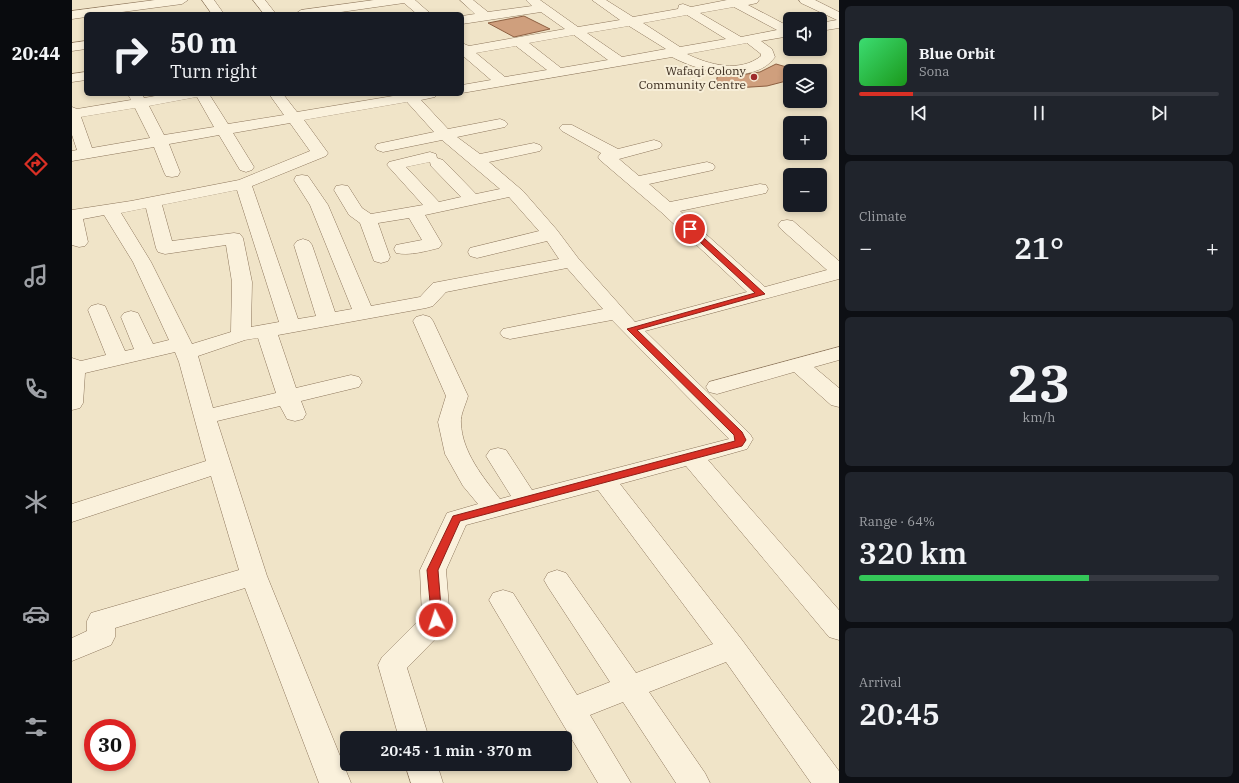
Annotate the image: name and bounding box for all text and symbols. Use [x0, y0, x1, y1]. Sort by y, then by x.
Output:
map controls [783, 12, 827, 212]
button: sound [783, 12, 827, 56]
text: 50 m [170, 24, 237, 61]
icon: right [104, 28, 156, 80]
text: 20:44 [12, 42, 60, 65]
text: Blue Orbit [919, 44, 995, 63]
text: Turn right [170, 60, 257, 83]
place label: Wafaqi Colony Community Centre [639, 63, 747, 92]
text: Sona [919, 63, 949, 80]
button: layers [783, 64, 827, 108]
marker: Wafaqi Colony Community Centre [749, 72, 759, 82]
icon: previous [908, 102, 930, 124]
icon: pause [1028, 102, 1050, 124]
icon: next [1148, 102, 1170, 124]
button: + [783, 116, 827, 160]
icon: directions [22, 150, 50, 178]
button: − [783, 168, 827, 212]
text: Climate [859, 208, 906, 225]
pin [673, 212, 707, 246]
icon: arrive [679, 218, 701, 240]
text: 21° [1014, 228, 1064, 267]
text: − [859, 233, 872, 262]
text: + [1206, 233, 1219, 262]
icon: music [22, 262, 50, 290]
text: 23 [1008, 349, 1070, 416]
icon: phone [22, 375, 50, 403]
text: km/h [1023, 409, 1055, 426]
icon: climate [22, 488, 50, 516]
text: Range · 64% [859, 513, 935, 530]
text: 320 km [859, 533, 967, 572]
position arrow [415, 599, 457, 641]
icon: car [22, 600, 50, 628]
text: Arrival [859, 674, 901, 691]
text: 20:45 [859, 694, 940, 733]
icon: filters [22, 713, 50, 741]
speed limit sign: 30 [84, 719, 136, 771]
text: 20:45 · 1 min · 370 m [380, 741, 532, 760]

